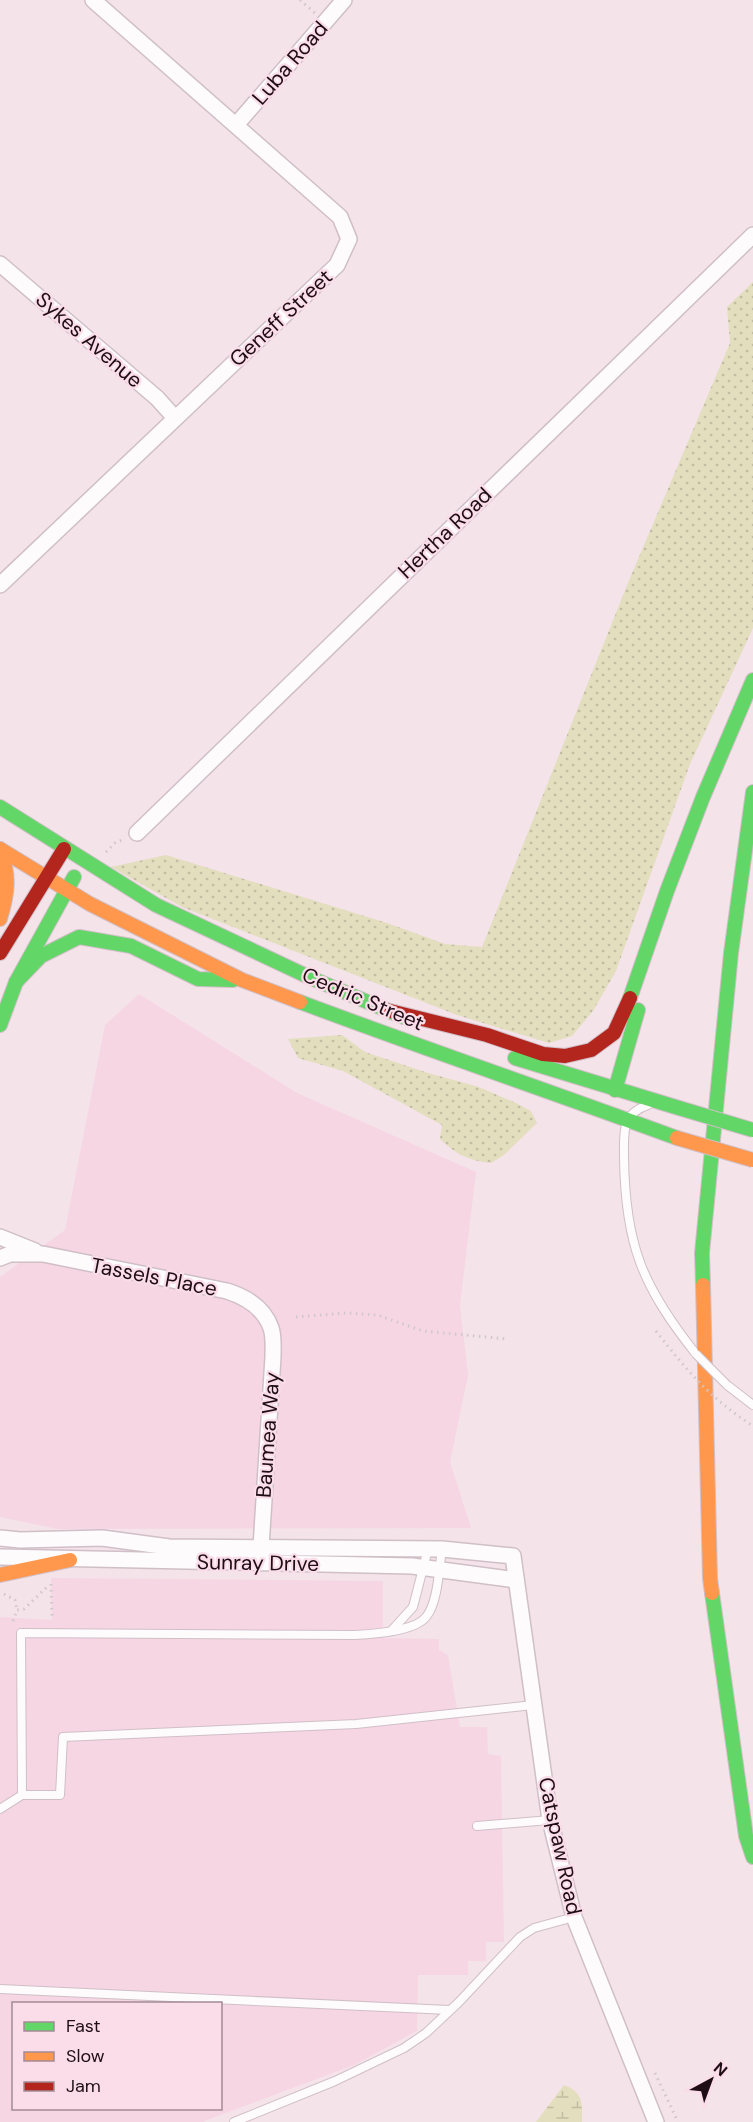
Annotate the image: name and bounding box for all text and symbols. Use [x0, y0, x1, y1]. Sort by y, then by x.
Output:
street label: Luba Road [246, 15, 334, 111]
street label: Geneff Street [223, 263, 339, 373]
street label: Sykes Avenue [30, 286, 148, 394]
street label: Hertha Road [392, 481, 498, 585]
street label: Cedric Street [298, 961, 428, 1037]
street label: Tassels Place [89, 1251, 219, 1303]
street label: Baumea Way [250, 1371, 286, 1499]
street label: Sunray Drive [197, 1548, 319, 1578]
street label: Catspaw Road [532, 1775, 588, 1917]
legend [12, 2002, 222, 2110]
text: Fast [66, 2014, 101, 2038]
text: Slow [66, 2044, 105, 2068]
north arrow [681, 2050, 741, 2110]
text: N [709, 2057, 732, 2081]
text: Jam [66, 2074, 101, 2098]

